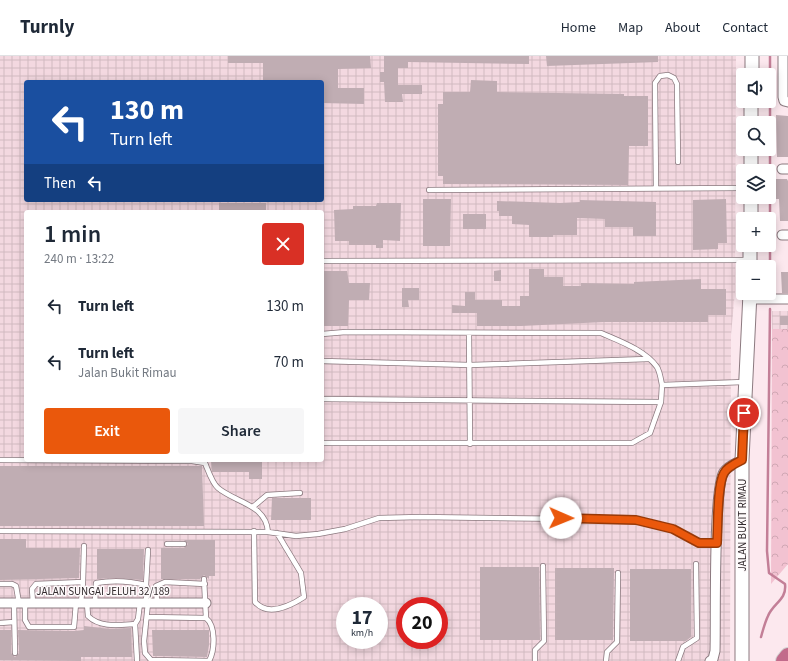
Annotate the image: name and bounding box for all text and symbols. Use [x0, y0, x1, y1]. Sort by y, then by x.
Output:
text: Turnly [20, 14, 74, 41]
text: Home [561, 18, 596, 38]
text: Map [618, 18, 643, 38]
text: About [665, 18, 700, 38]
text: Contact [722, 18, 768, 38]
map controls [736, 68, 776, 300]
button: sound [736, 68, 776, 108]
text: 130 m [110, 90, 184, 130]
icon: left [44, 96, 96, 148]
button: search [736, 116, 776, 156]
text: Turn left [110, 127, 172, 152]
button: layers [736, 164, 776, 204]
icon: left [84, 172, 106, 194]
text: Then [44, 173, 76, 194]
button: + [736, 212, 776, 252]
text: 1 min [44, 217, 101, 252]
button: close [262, 223, 304, 265]
text: 240 m · 13:22 [44, 250, 114, 268]
button: − [736, 260, 776, 300]
icon: left [44, 295, 66, 317]
text: Turn left [78, 296, 134, 317]
text: 130 m [266, 296, 304, 317]
text: Turn left [78, 343, 134, 364]
icon: left [44, 351, 66, 373]
text: 70 m [274, 352, 304, 373]
text: Jalan Bukit Rimau [78, 364, 177, 382]
pin [727, 396, 761, 430]
icon: arrive [733, 402, 755, 424]
button: Exit [44, 408, 170, 454]
button: Share [178, 408, 304, 454]
street label: JALAN BUKIT RIMAU [735, 479, 750, 571]
position arrow [540, 497, 582, 539]
street label: JALAN SUNGAI JELUH 32/189 [36, 584, 170, 599]
speed limit sign: 20 [396, 597, 448, 649]
text: 17 [351, 604, 373, 632]
text: km/h [351, 626, 373, 640]

